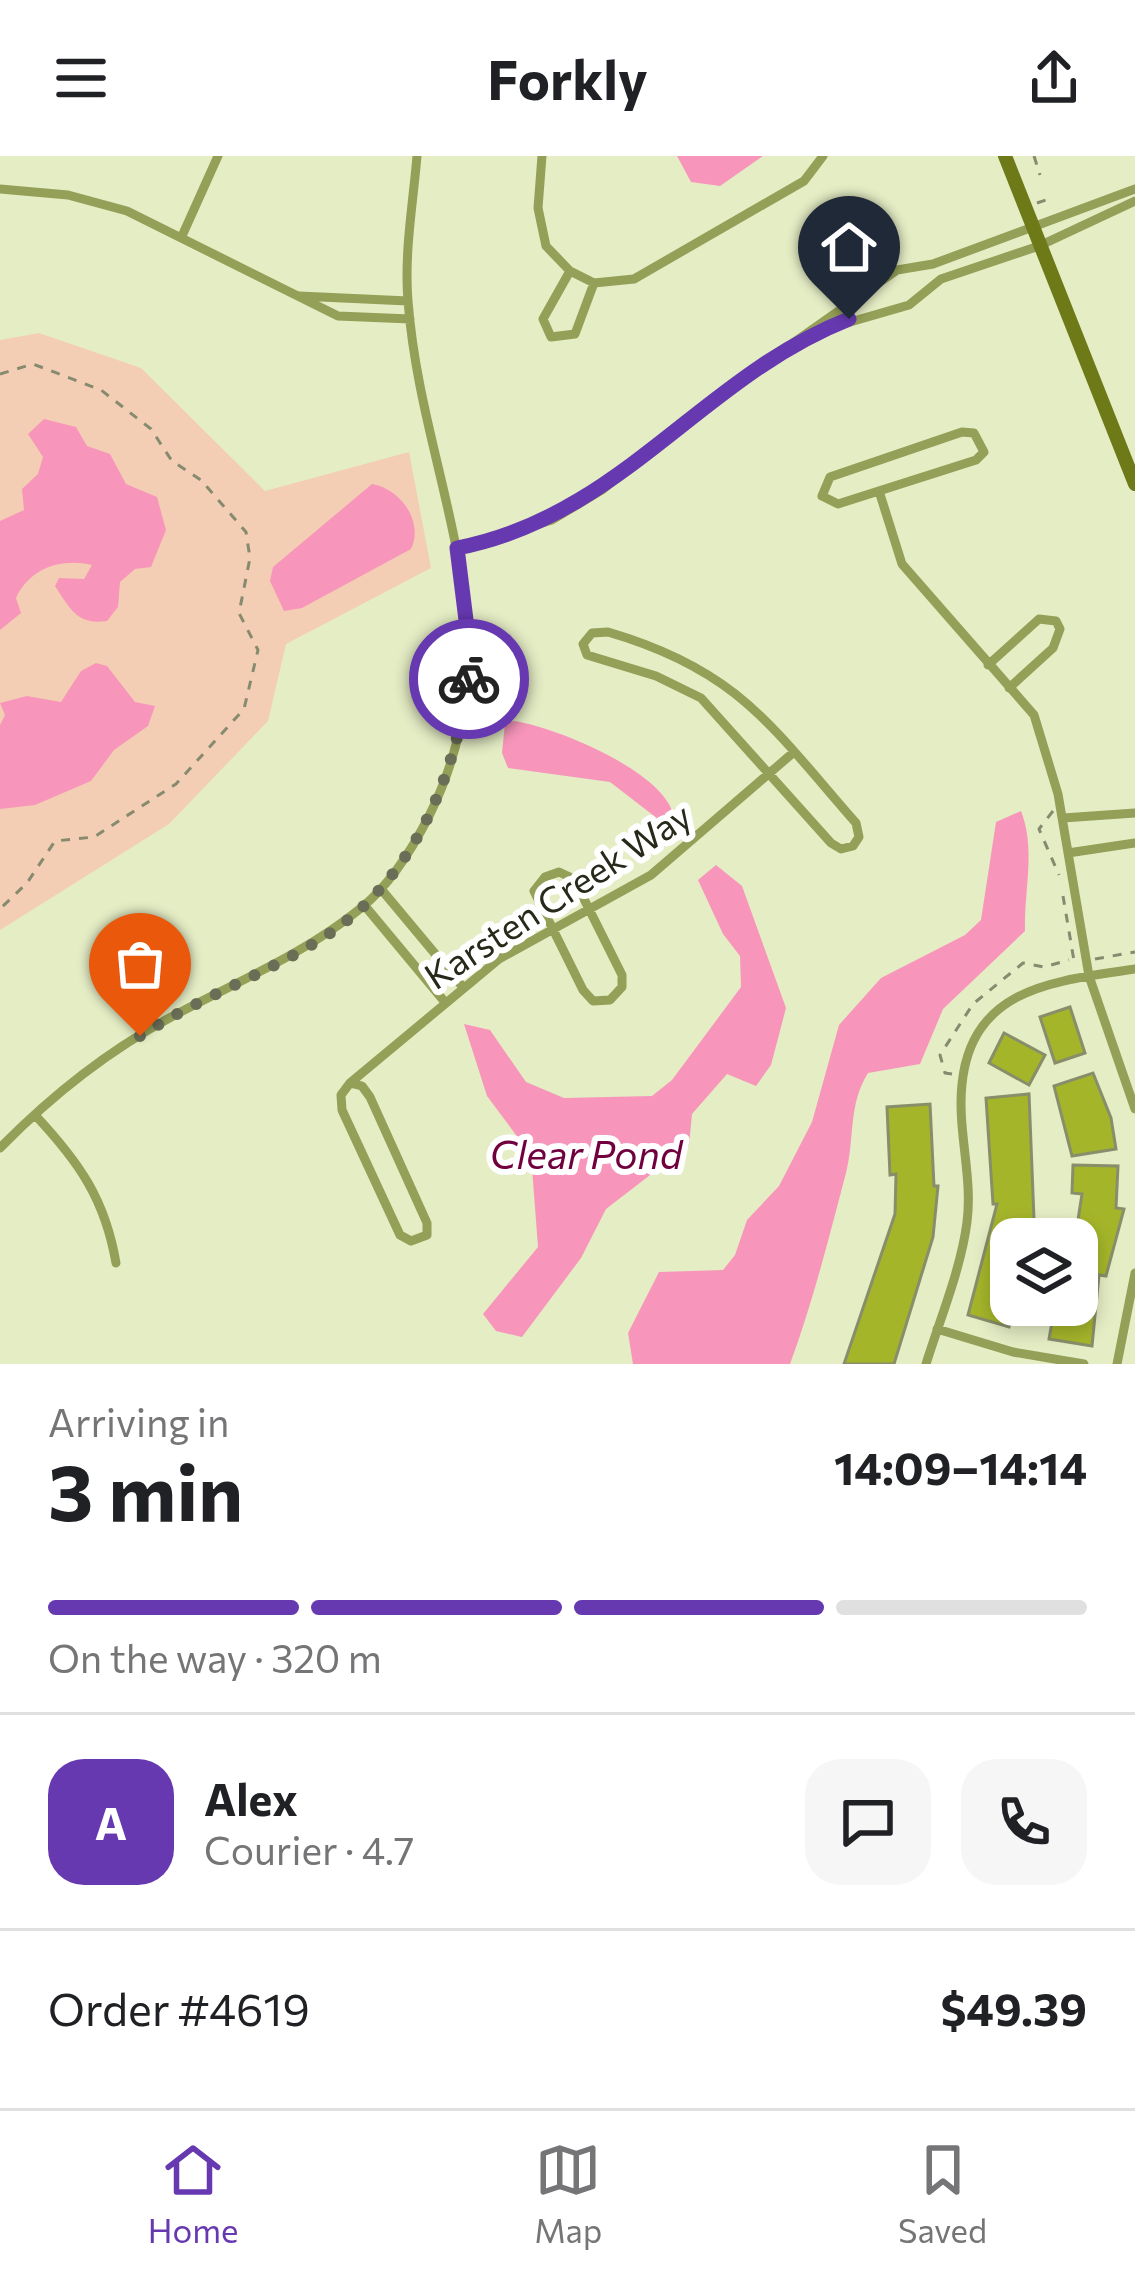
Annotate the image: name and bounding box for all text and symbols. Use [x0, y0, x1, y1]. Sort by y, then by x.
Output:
icon: menu [48, 45, 114, 111]
text: Forkly [487, 45, 648, 111]
icon: share [1021, 45, 1087, 111]
pin [798, 196, 900, 319]
icon: home [816, 214, 882, 280]
courier [409, 619, 529, 739]
icon: bike [436, 646, 502, 712]
street label: Karsten Creek Way [415, 792, 698, 997]
pin [89, 913, 191, 1036]
icon: bag [107, 931, 173, 997]
water label: Clear Pond [490, 1129, 684, 1177]
map controls [990, 1218, 1098, 1326]
button: layers [990, 1218, 1098, 1326]
text: Arriving in [48, 1397, 229, 1445]
text: 14:09–14:14 [834, 1439, 1087, 1494]
text: 3 min [48, 1442, 243, 1537]
text: On the way · 320 m [48, 1633, 382, 1681]
button: chat [805, 1759, 931, 1885]
button: phone [961, 1759, 1087, 1885]
text: Alex [204, 1770, 298, 1825]
text: A [95, 1794, 127, 1849]
text: Courier · 4.7 [204, 1825, 414, 1873]
text: Order #4619 [48, 1980, 310, 2035]
text: $49.39 [941, 1980, 1087, 2035]
tab: Home [148, 2137, 239, 2250]
tab: Map [534, 2137, 602, 2250]
tab: Saved [898, 2137, 987, 2250]

